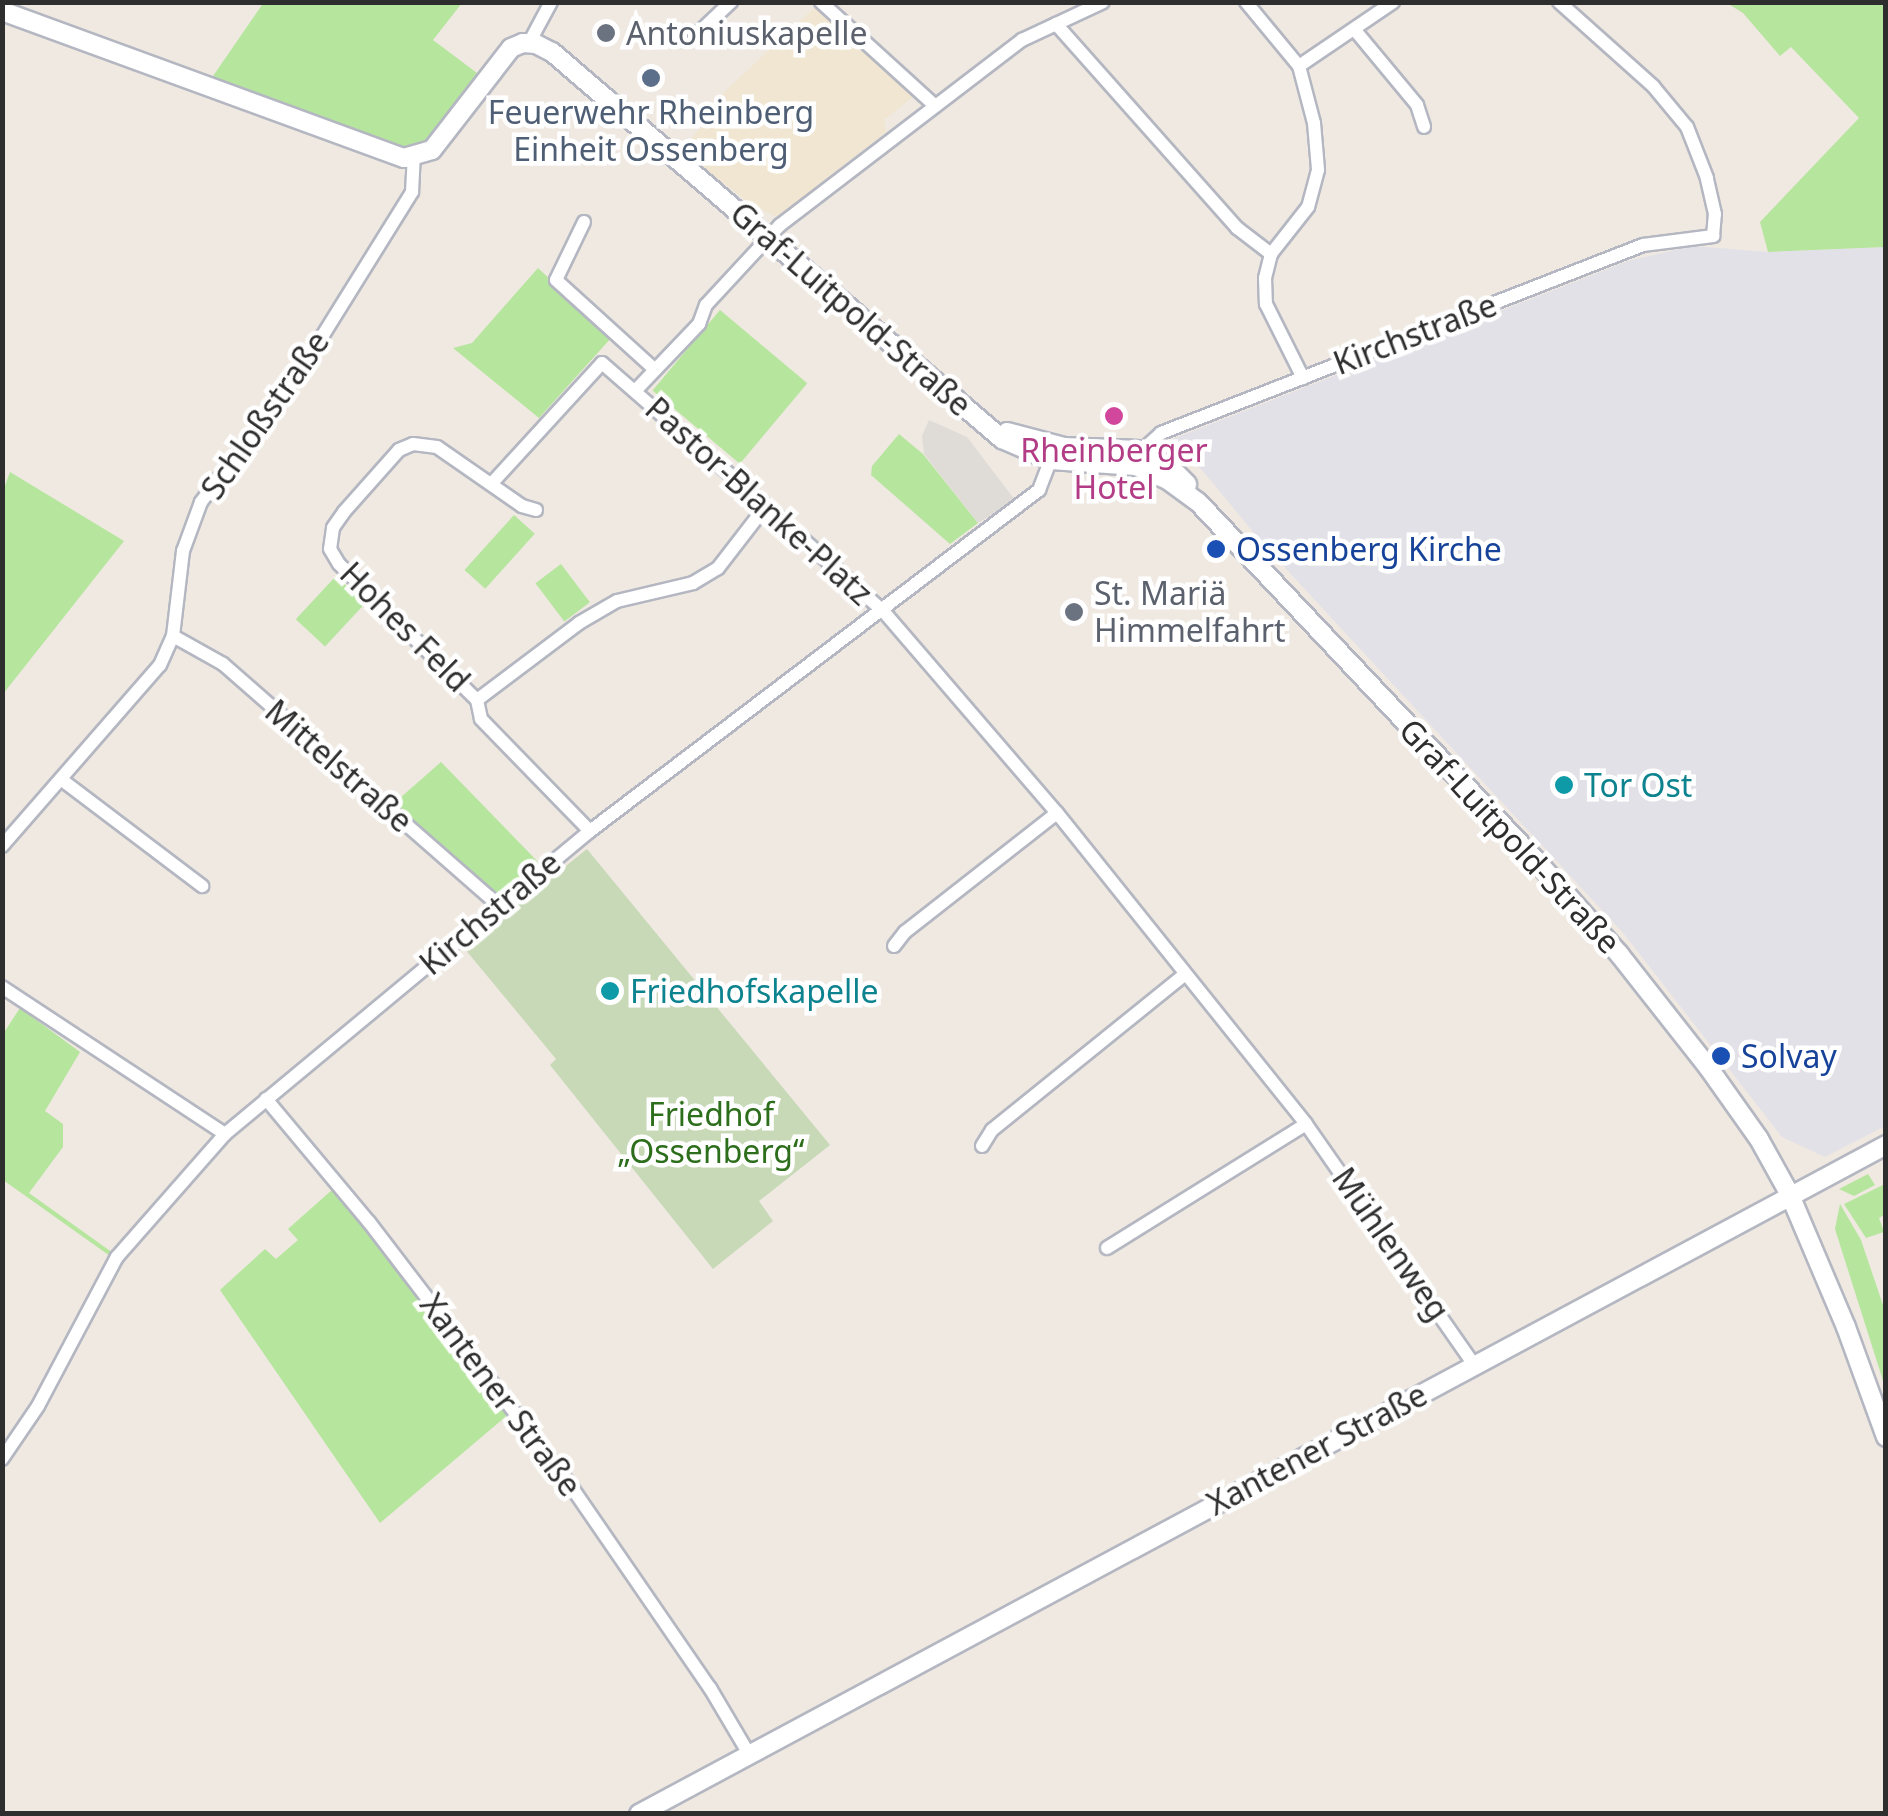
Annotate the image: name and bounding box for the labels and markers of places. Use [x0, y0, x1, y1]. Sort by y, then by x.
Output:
place label: Antoniuskapelle [626, 14, 868, 52]
marker: Antoniuskapelle [595, 22, 617, 44]
marker: Feuerwehr Rheinberg Einheit Ossenberg [640, 67, 662, 89]
place label: Feuerwehr Rheinberg Einheit Ossenberg [488, 94, 814, 169]
marker: Rheinberger Hotel [1103, 405, 1125, 427]
place label: Rheinberger Hotel [1020, 432, 1208, 507]
place label: Ossenberg Kirche [1236, 530, 1502, 568]
marker: Ossenberg Kirche [1205, 538, 1227, 560]
place label: St. Mariä Himmelfahrt [1094, 575, 1286, 650]
marker: St. Mariä Himmelfahrt [1063, 601, 1085, 623]
place label: Tor Ost [1584, 766, 1692, 804]
marker: Tor Ost [1553, 774, 1575, 796]
place label: Friedhofskapelle [630, 972, 879, 1010]
marker: Friedhofskapelle [599, 980, 621, 1002]
place label: Solvay [1741, 1037, 1837, 1075]
marker: Solvay [1710, 1045, 1732, 1067]

